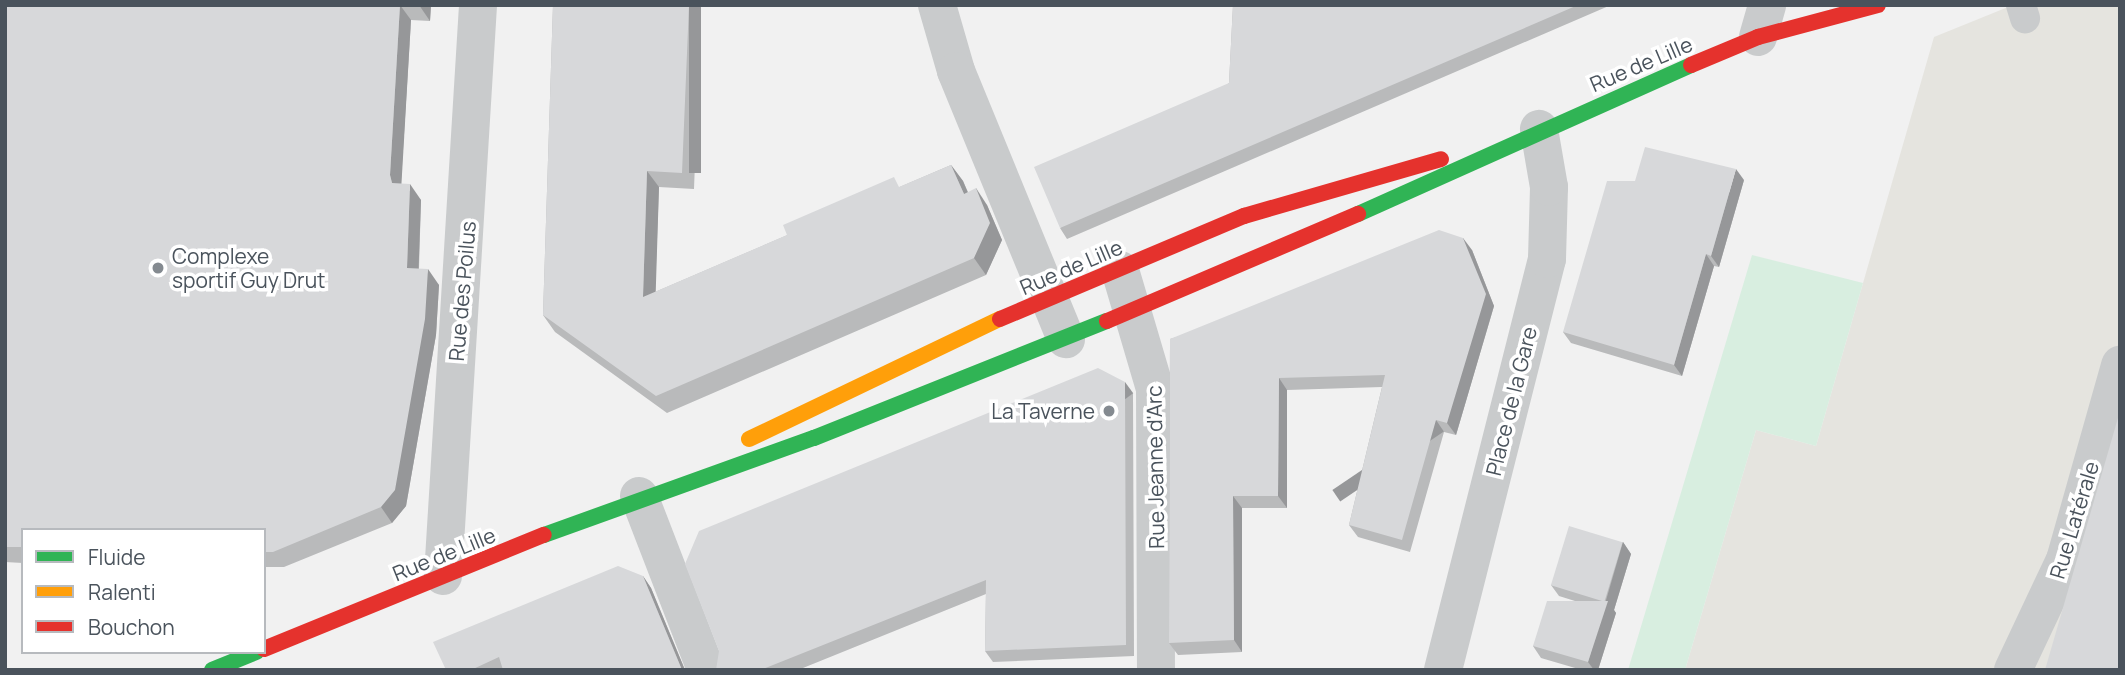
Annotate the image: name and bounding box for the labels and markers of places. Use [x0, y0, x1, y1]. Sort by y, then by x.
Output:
place label: Complexe sportif Guy Drut [172, 243, 326, 293]
marker: Complexe sportif Guy Drut [150, 260, 166, 276]
place label: La Taverne [991, 398, 1095, 424]
marker: La Taverne [1101, 403, 1117, 419]

